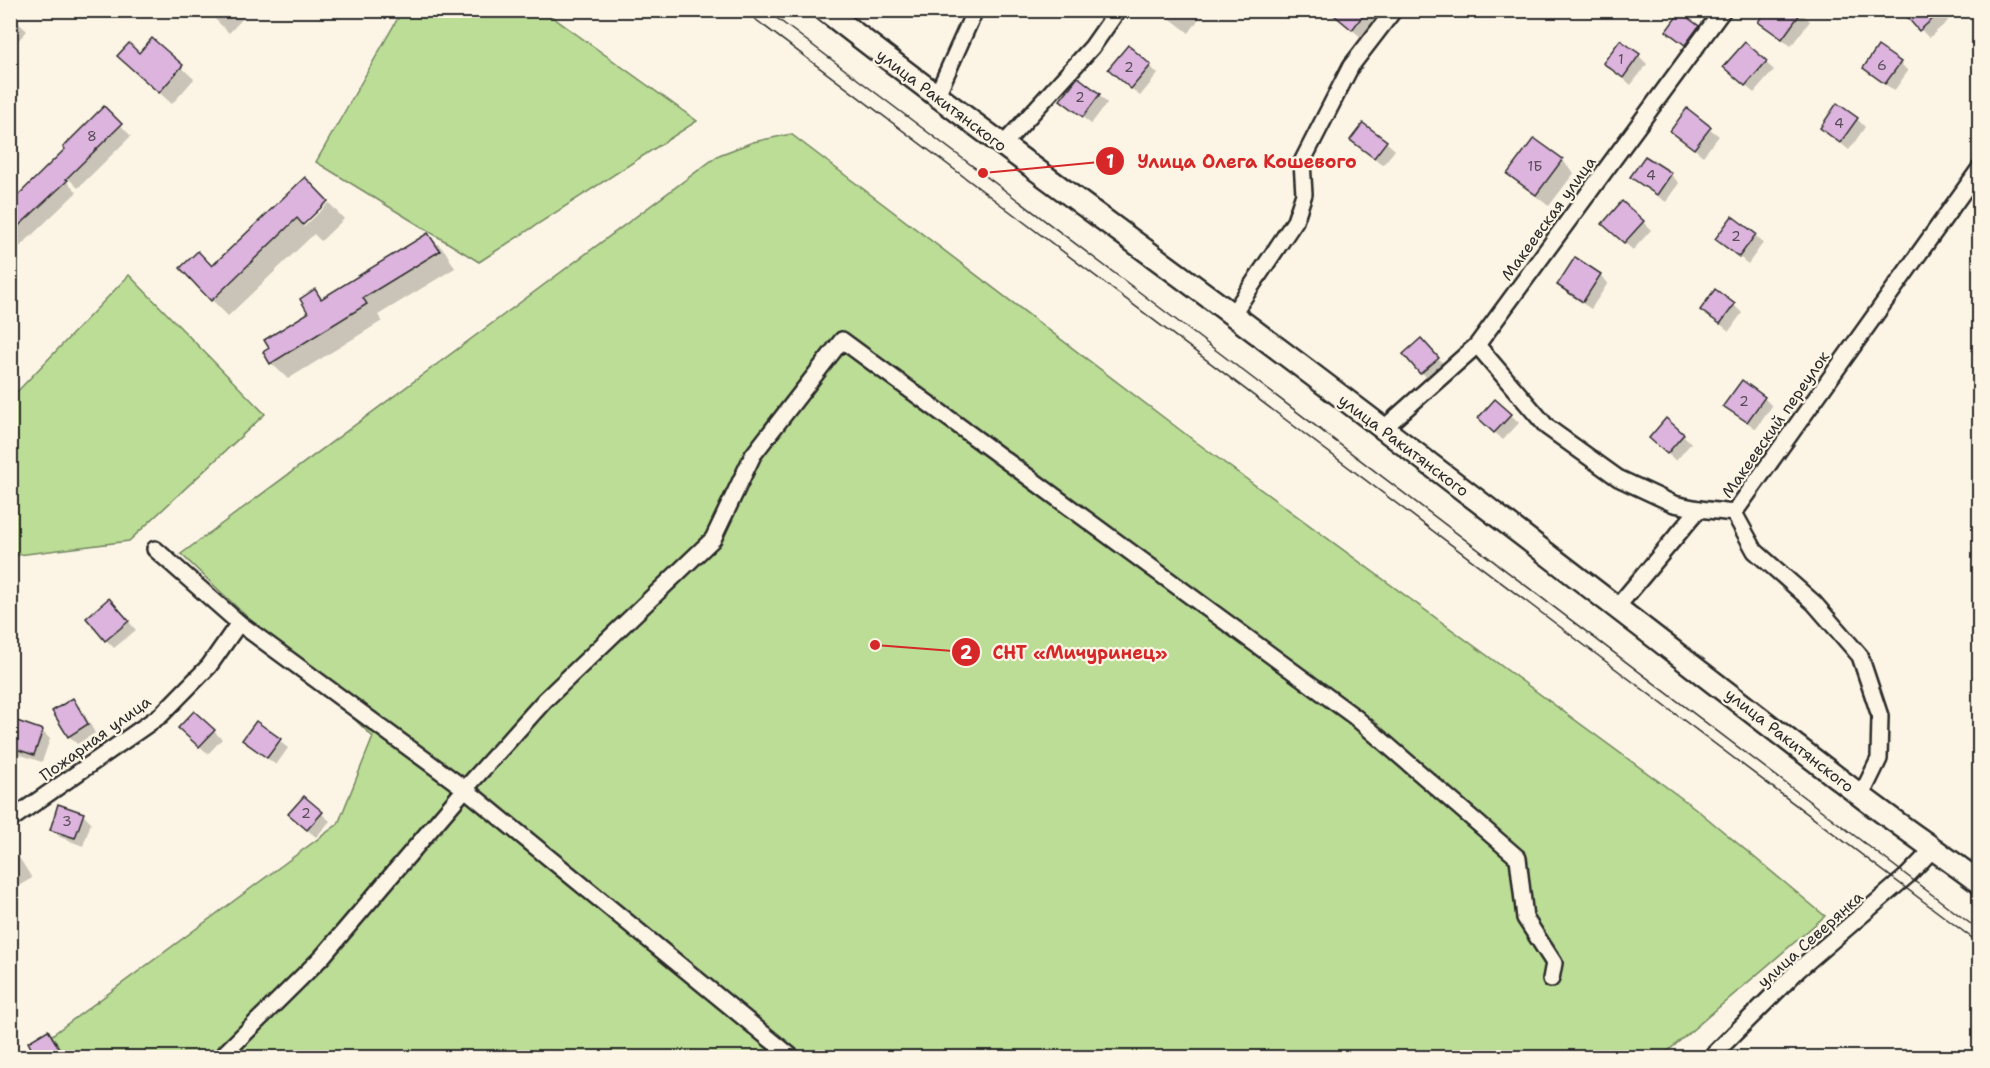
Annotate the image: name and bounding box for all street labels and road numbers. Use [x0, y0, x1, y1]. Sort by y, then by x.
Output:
street label: улица Ракитянского [872, 45, 1011, 156]
street label: Макеевская улица [1496, 152, 1601, 285]
street label: Макеевский переулок [1717, 346, 1834, 502]
street label: улица Ракитянского [1334, 390, 1473, 501]
street label: улица Ракитянского [1721, 684, 1858, 797]
street label: Пожарная улица [35, 691, 155, 786]
street label: улица Северянка [1753, 886, 1868, 992]

